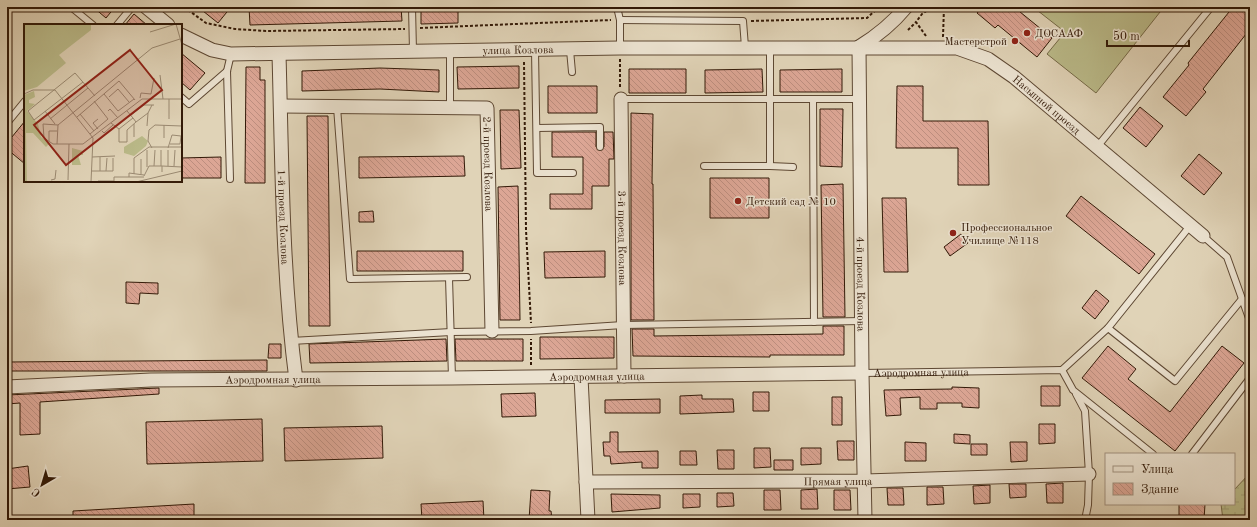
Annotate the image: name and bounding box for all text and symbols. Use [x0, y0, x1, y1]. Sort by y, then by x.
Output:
scale bar [1107, 22, 1189, 48]
inset map [24, 24, 182, 182]
marker: ДОСААФ [1022, 28, 1032, 38]
place label: ДОСААФ [1035, 29, 1083, 40]
text: 50 m [1113, 30, 1140, 43]
marker: Мастерстрой [1010, 36, 1020, 46]
place label: Мастерстрой [945, 37, 1007, 48]
street label: улица Козлова [482, 45, 554, 57]
street label: Насыпной проезд [1010, 74, 1082, 137]
street label: 2-й проезд Козлова [480, 116, 493, 212]
street label: 1-й проезд Козлова [275, 169, 290, 265]
street label: 3-й проезд Козлова [615, 190, 627, 286]
marker: Детский сад № 10 [733, 196, 743, 206]
place label: Детский сад № 10 [746, 197, 836, 208]
place label: Профессиональное Училище №118 [961, 223, 1052, 247]
marker: Профессиональное Училище №118 [948, 228, 958, 238]
street label: 4-й проезд Козлова [854, 236, 866, 332]
street label: Аэродромная улица [873, 367, 969, 380]
street label: Аэродромная улица [549, 372, 645, 384]
street label: Аэродромная улица [225, 375, 321, 387]
legend [1105, 453, 1235, 505]
text: Улица [1141, 464, 1174, 476]
north arrow [22, 465, 62, 505]
street label: Прямая улица [804, 477, 873, 488]
text: Здание [1141, 484, 1179, 496]
text: С [31, 485, 43, 498]

